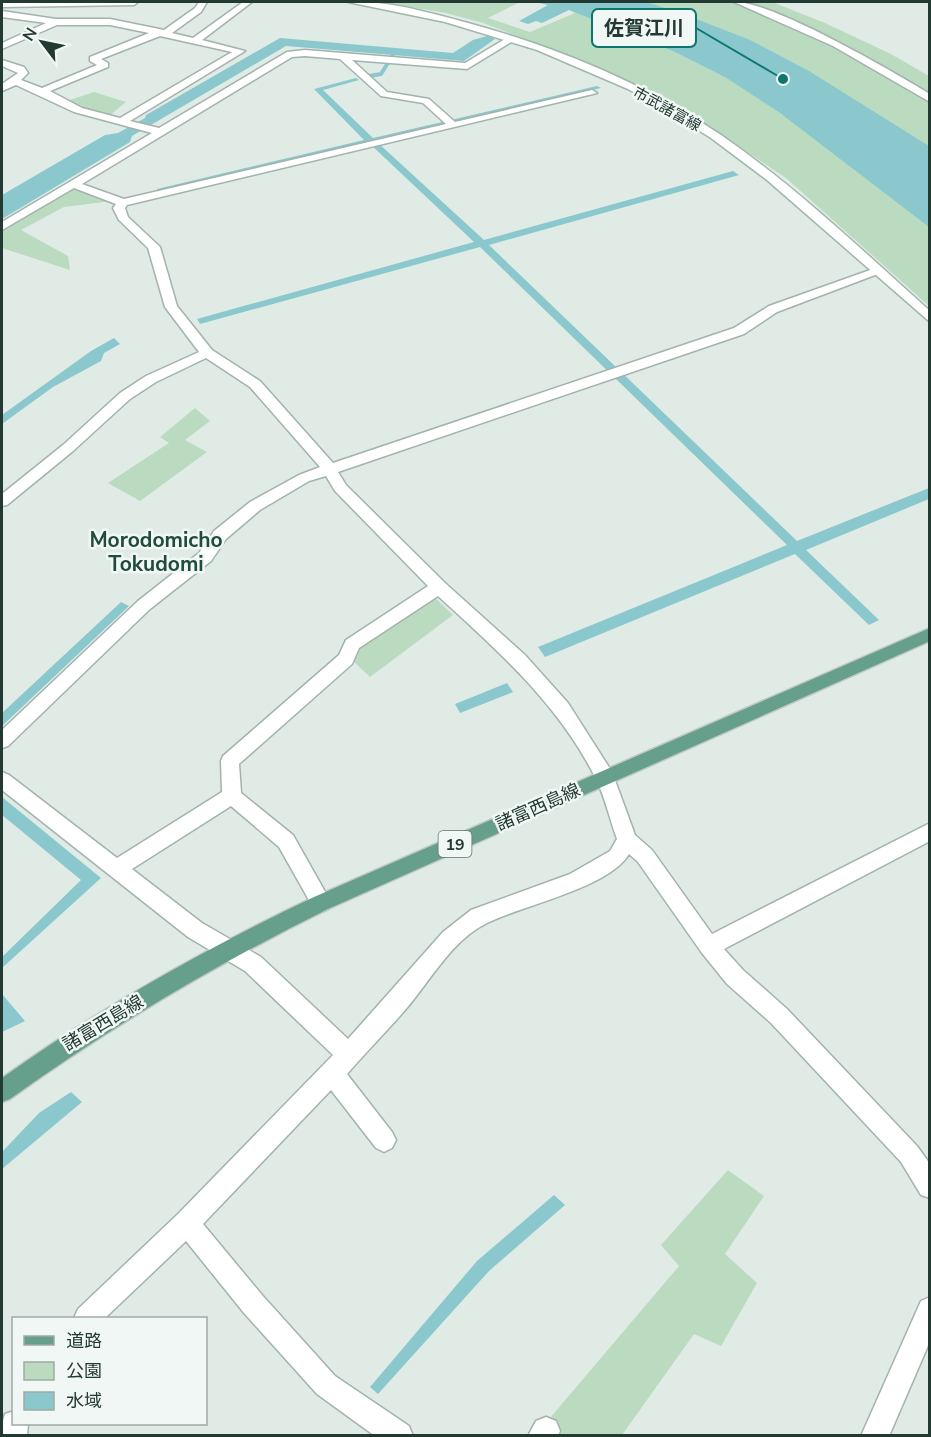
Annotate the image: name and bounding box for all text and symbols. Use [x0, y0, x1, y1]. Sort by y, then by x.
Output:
callout: 佐賀江川 [592, 9, 696, 47]
north arrow [12, 12, 72, 72]
text: 佐賀江川 [604, 15, 684, 42]
text: N [18, 24, 43, 45]
street label: 市武諸富線 [629, 82, 705, 136]
district label: Morodomicho Tokudomi [89, 526, 223, 578]
street label: 諸富西島線 [492, 778, 584, 836]
road number: 19 [438, 831, 472, 857]
street label: 諸富西島線 [58, 990, 148, 1056]
legend [12, 1317, 207, 1425]
text: 道路 [66, 1329, 102, 1353]
text: 公園 [66, 1359, 102, 1383]
text: 水域 [66, 1389, 102, 1413]

